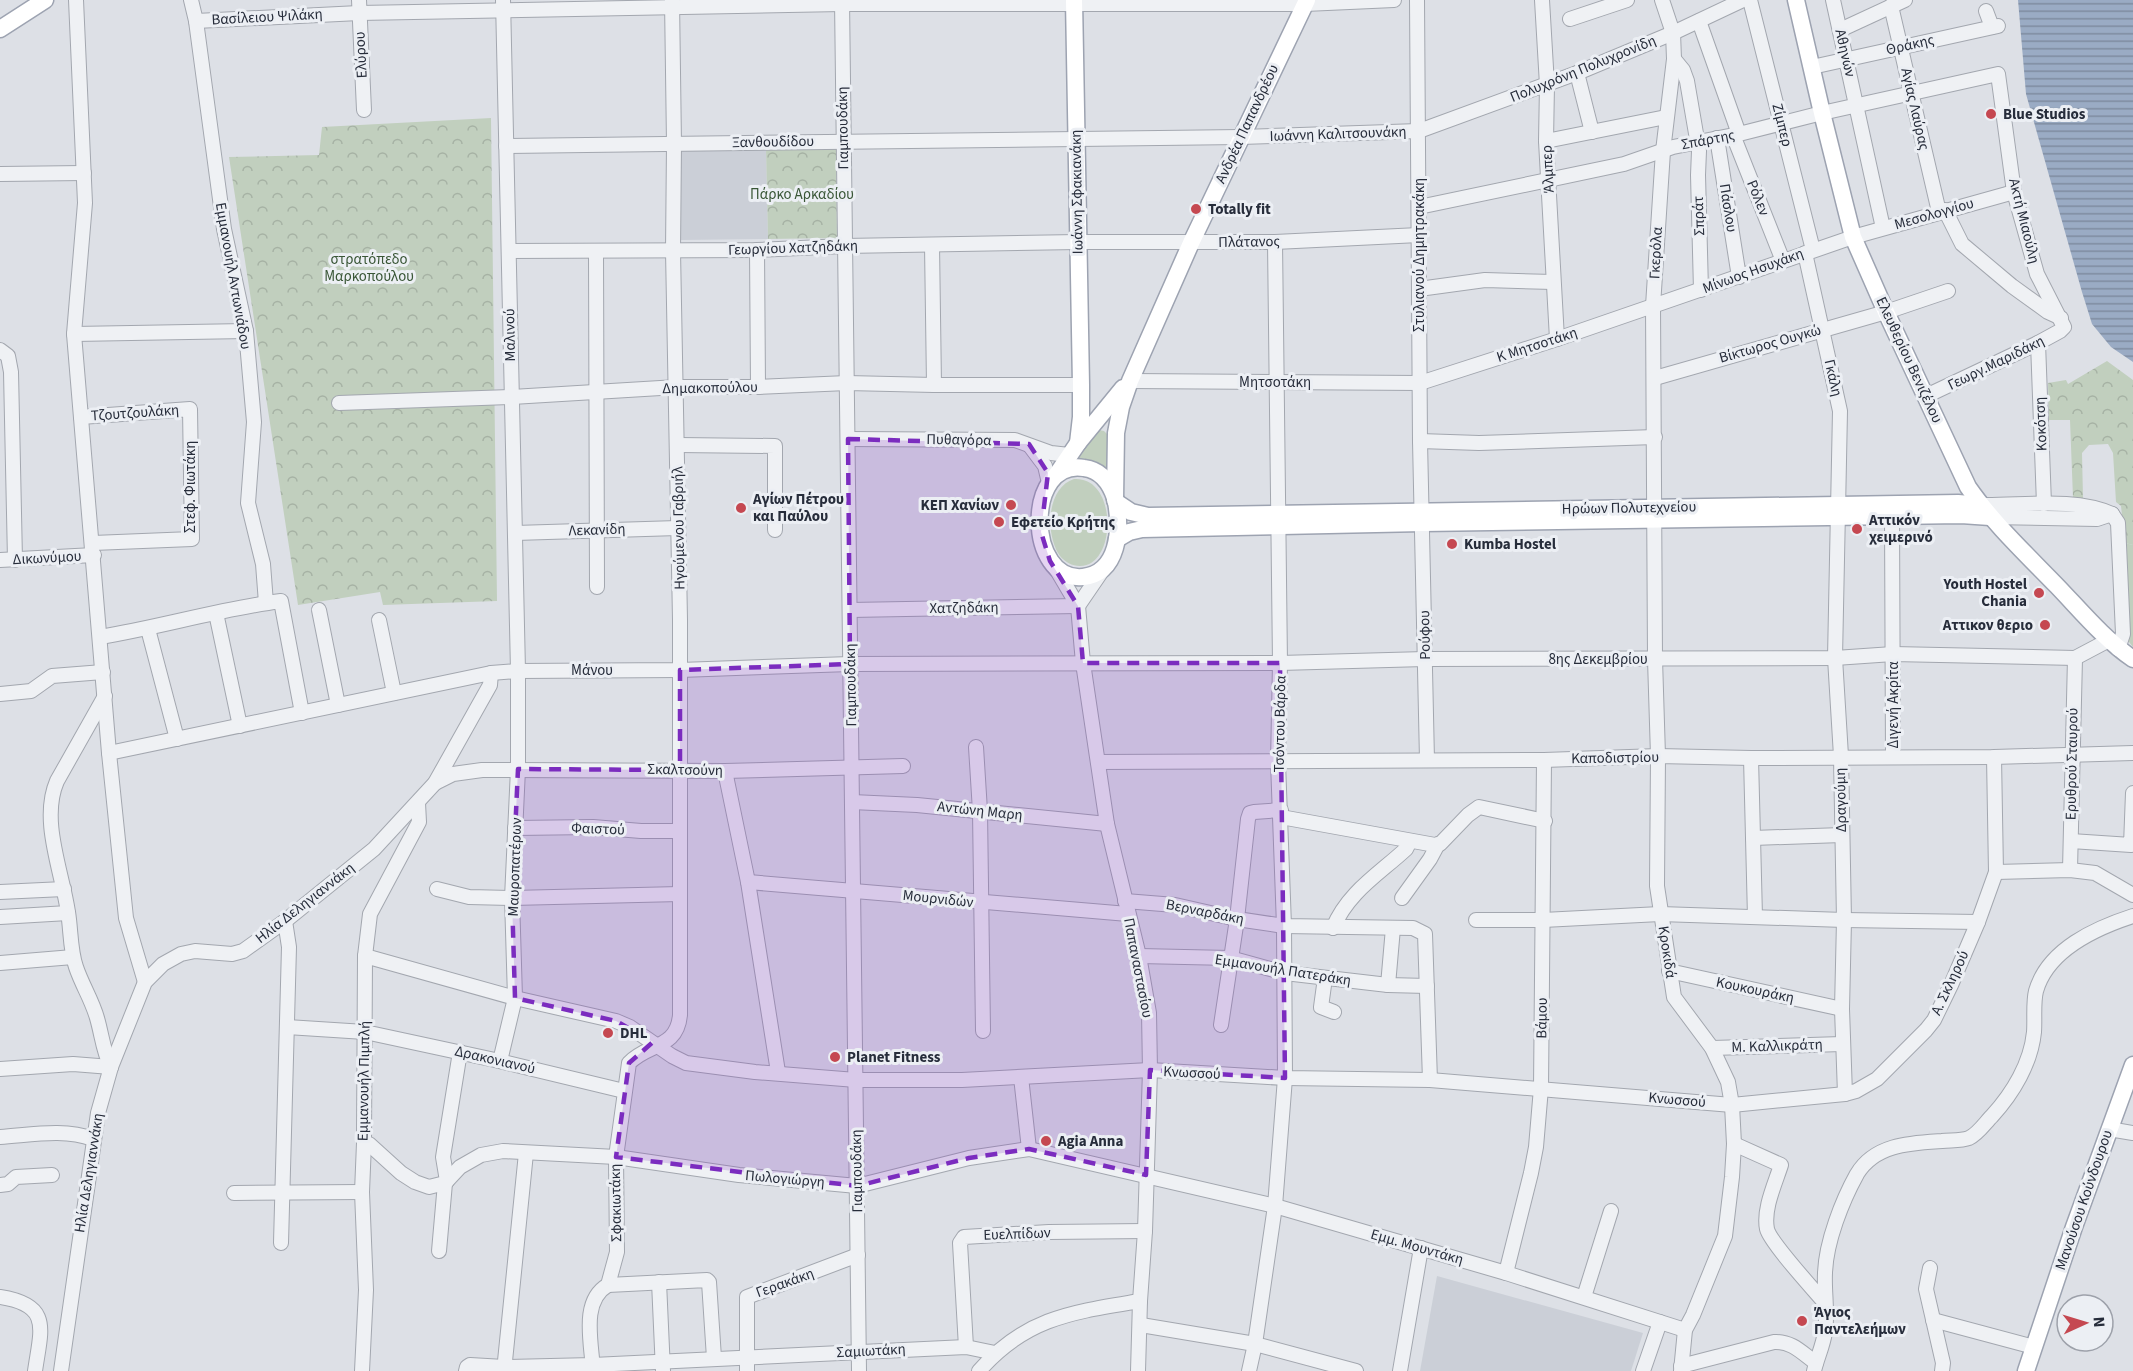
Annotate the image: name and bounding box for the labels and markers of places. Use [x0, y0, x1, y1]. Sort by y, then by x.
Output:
place label: Blue Studios [2003, 104, 2086, 125]
marker: Blue Studios [1984, 107, 1998, 121]
place label: Totally fit [1208, 199, 1271, 220]
marker: Totally fit [1189, 202, 1203, 216]
place label: Αγίων Πέτρου και Παύλου [752, 489, 844, 527]
place label: ΚΕΠ Χανίων [921, 495, 999, 516]
marker: ΚΕΠ Χανίων [1004, 498, 1018, 512]
marker: Αγίων Πέτρου και Παύλου [734, 501, 748, 515]
place label: Αττικόν χειμερινό [1868, 510, 1933, 548]
place label: Εφετείο Κρήτης [1011, 512, 1115, 533]
marker: Εφετείο Κρήτης [992, 515, 1006, 529]
marker: Αττικόν χειμερινό [1850, 522, 1864, 536]
place label: Kumba Hostel [1464, 534, 1557, 555]
marker: Kumba Hostel [1445, 537, 1459, 551]
place label: Youth Hostel Chania [1943, 574, 2028, 612]
marker: Youth Hostel Chania [2032, 586, 2046, 600]
place label: Αττικον θεριο [1942, 615, 2033, 636]
marker: Αττικον θεριο [2038, 618, 2052, 632]
place label: DHL [620, 1023, 648, 1044]
marker: DHL [601, 1026, 615, 1040]
place label: Planet Fitness [847, 1047, 941, 1068]
marker: Planet Fitness [828, 1050, 842, 1064]
place label: Agia Anna [1057, 1131, 1123, 1152]
marker: Agia Anna [1039, 1134, 1053, 1148]
place label: Άγιος Παντελεήμων [1814, 1302, 1906, 1340]
marker: Άγιος Παντελεήμων [1795, 1314, 1809, 1328]

